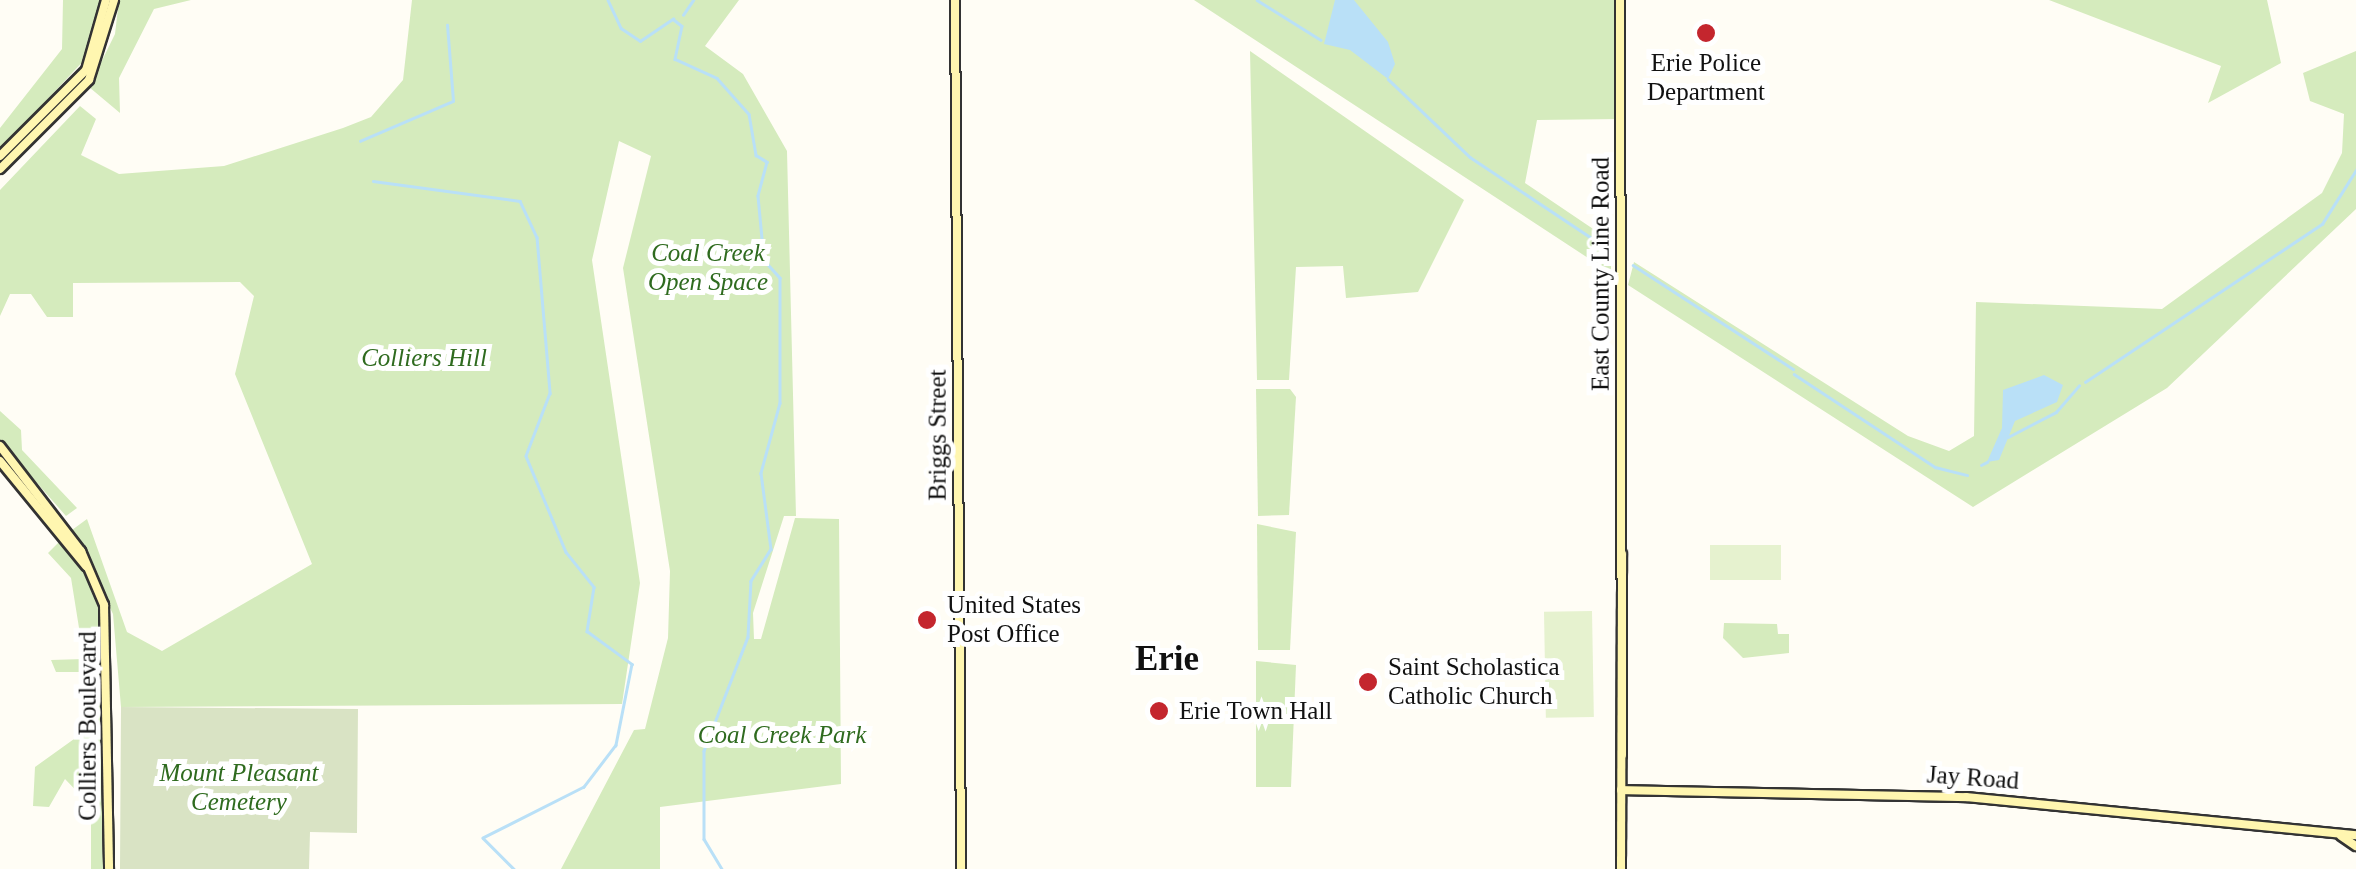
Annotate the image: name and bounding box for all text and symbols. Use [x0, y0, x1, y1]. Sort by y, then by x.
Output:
marker: Erie Police Department [1695, 22, 1717, 44]
place label: Erie Police Department [1647, 49, 1765, 108]
street label: East County Line Road [1586, 157, 1616, 391]
park label: Coal Creek Open Space [648, 239, 768, 298]
park label: Colliers Hill [361, 343, 487, 373]
street label: Briggs Street [923, 369, 953, 501]
place label: United States Post Office [947, 591, 1081, 650]
marker: United States Post Office [916, 609, 938, 631]
street label: Colliers Boulevard [73, 631, 103, 821]
district label: Erie [1135, 638, 1199, 680]
place label: Saint Scholastica Catholic Church [1388, 653, 1559, 712]
marker: Saint Scholastica Catholic Church [1357, 671, 1379, 693]
place label: Erie Town Hall [1179, 696, 1333, 726]
marker: Erie Town Hall [1148, 700, 1170, 722]
park label: Coal Creek Park [698, 720, 866, 750]
park label: Mount Pleasant Cemetery [159, 759, 319, 818]
street label: Jay Road [1926, 760, 2020, 796]

